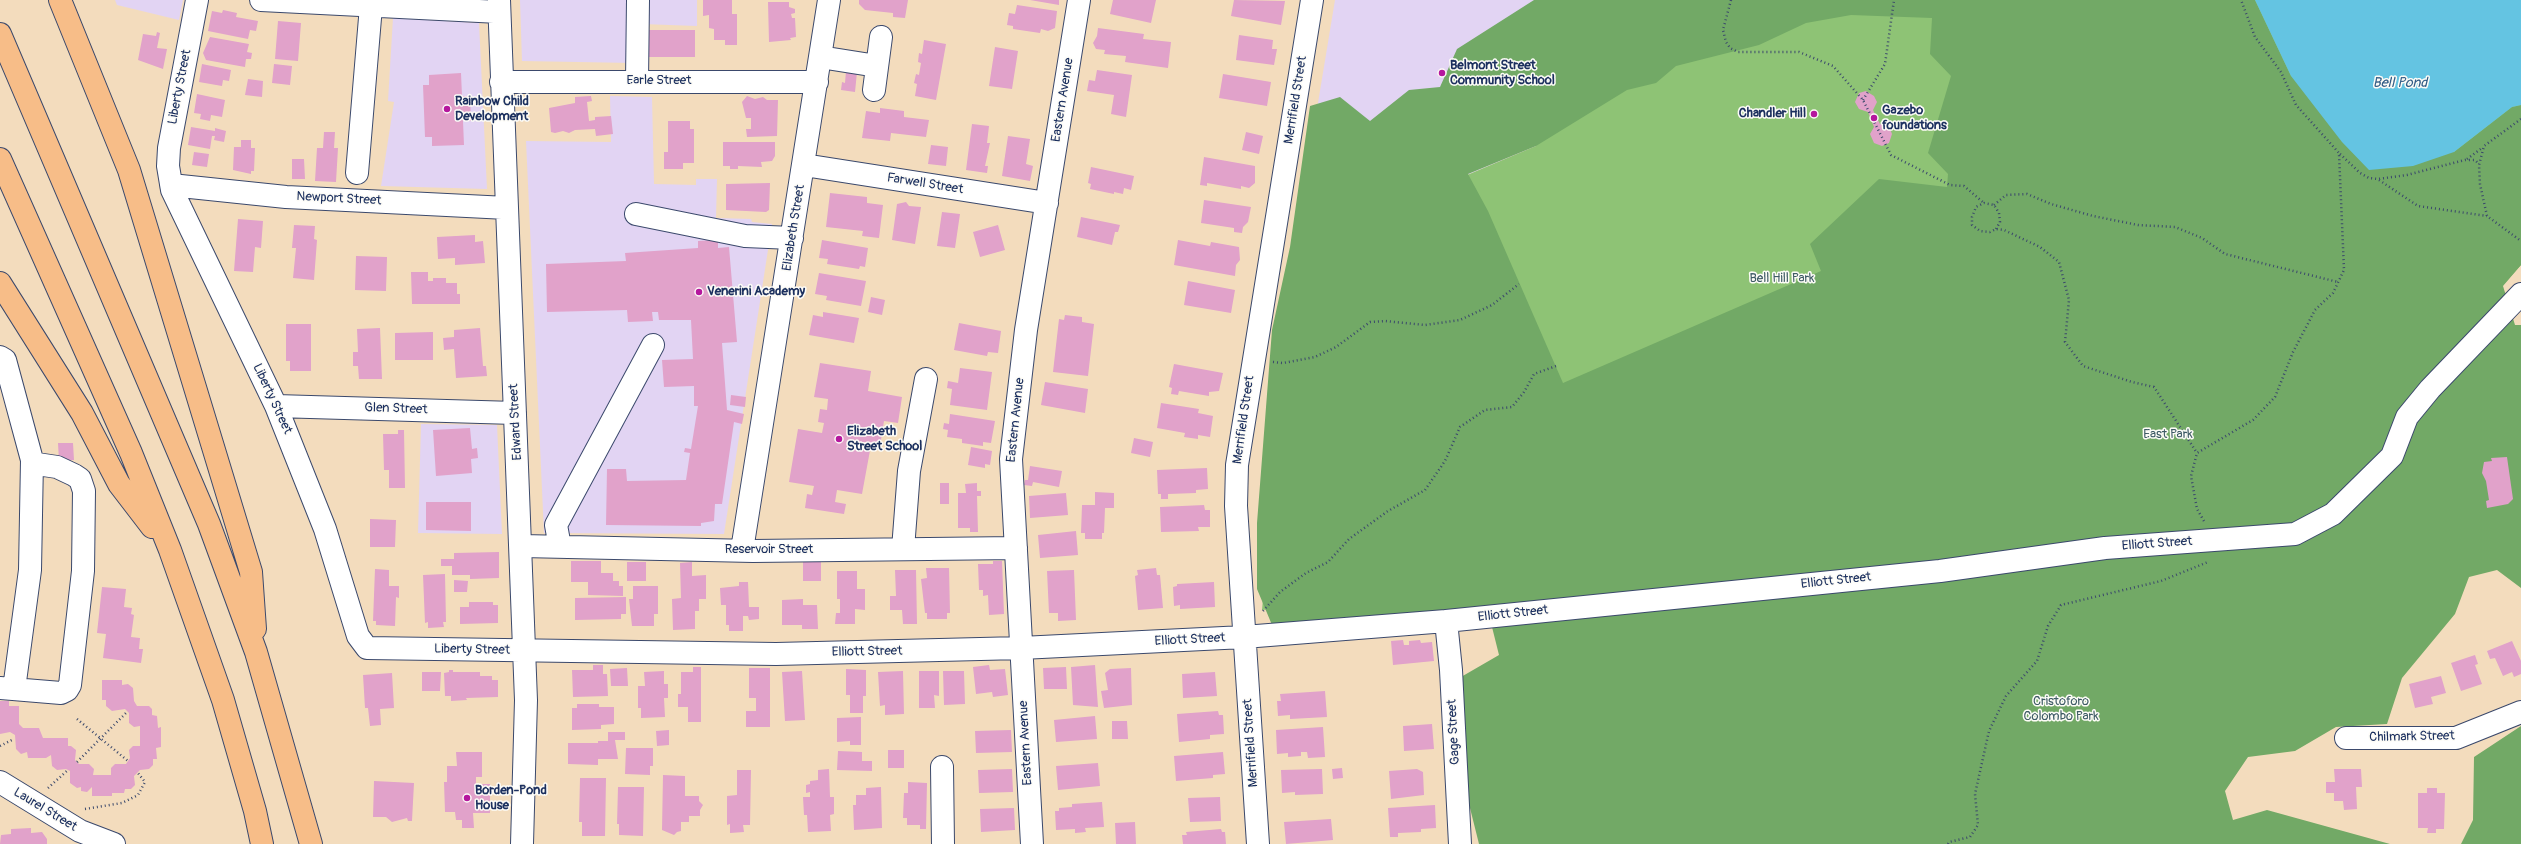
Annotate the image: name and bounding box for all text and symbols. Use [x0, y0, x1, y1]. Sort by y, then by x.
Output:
street label: Liberty Street [165, 48, 195, 126]
street label: Merrifield Street [1281, 55, 1311, 145]
street label: Eastern Avenue [1049, 57, 1077, 143]
place label: Belmont Street Community School [1450, 58, 1555, 89]
marker: Belmont Street Community School [1437, 68, 1447, 78]
street label: Earle Street [626, 73, 692, 89]
water label: Bell Pond [2373, 75, 2427, 91]
place label: Rainbow Child Development [455, 94, 529, 125]
place label: Gazebo foundations [1882, 103, 1947, 134]
marker: Rainbow Child Development [442, 104, 452, 114]
place label: Chandler Hill [1739, 106, 1806, 122]
marker: Chandler Hill [1809, 109, 1819, 119]
marker: Gazebo foundations [1869, 113, 1879, 123]
street label: Farwell Street [886, 170, 964, 198]
street label: Elizabeth Street [779, 184, 809, 272]
street label: Newport Street [296, 189, 382, 209]
park label: Bell Hill Park [1749, 271, 1815, 287]
place label: Venerini Academy [707, 284, 805, 300]
marker: Venerini Academy [694, 287, 704, 297]
street label: Liberty Street [249, 361, 295, 437]
street label: Merrifield Street [1230, 375, 1258, 465]
street label: Eastern Avenue [1004, 377, 1028, 463]
street label: Edward Street [506, 383, 526, 461]
street label: Glen Street [364, 400, 428, 418]
place label: Elizabeth Street School [847, 424, 922, 455]
park label: East Park [2143, 427, 2193, 443]
marker: Elizabeth Street School [834, 434, 844, 444]
street label: Elliott Street [2121, 534, 2193, 554]
street label: Reservoir Street [725, 542, 813, 558]
street label: Elliott Street [1800, 570, 1872, 592]
street label: Elliott Street [1477, 603, 1549, 625]
street label: Elliott Street [1154, 630, 1226, 650]
street label: Liberty Street [434, 642, 510, 658]
street label: Elliott Street [831, 644, 903, 660]
park label: Cristoforo Colombo Park [2023, 694, 2099, 725]
street label: Merrifield Street [1240, 698, 1262, 788]
street label: Gage Street [1444, 699, 1464, 765]
street label: Eastern Avenue [1016, 700, 1036, 786]
street label: Chilmark Street [2369, 728, 2455, 746]
place label: Borden-Pond House [475, 783, 547, 814]
street label: Laurel Street [10, 785, 80, 835]
marker: Borden-Pond House [462, 793, 472, 803]

